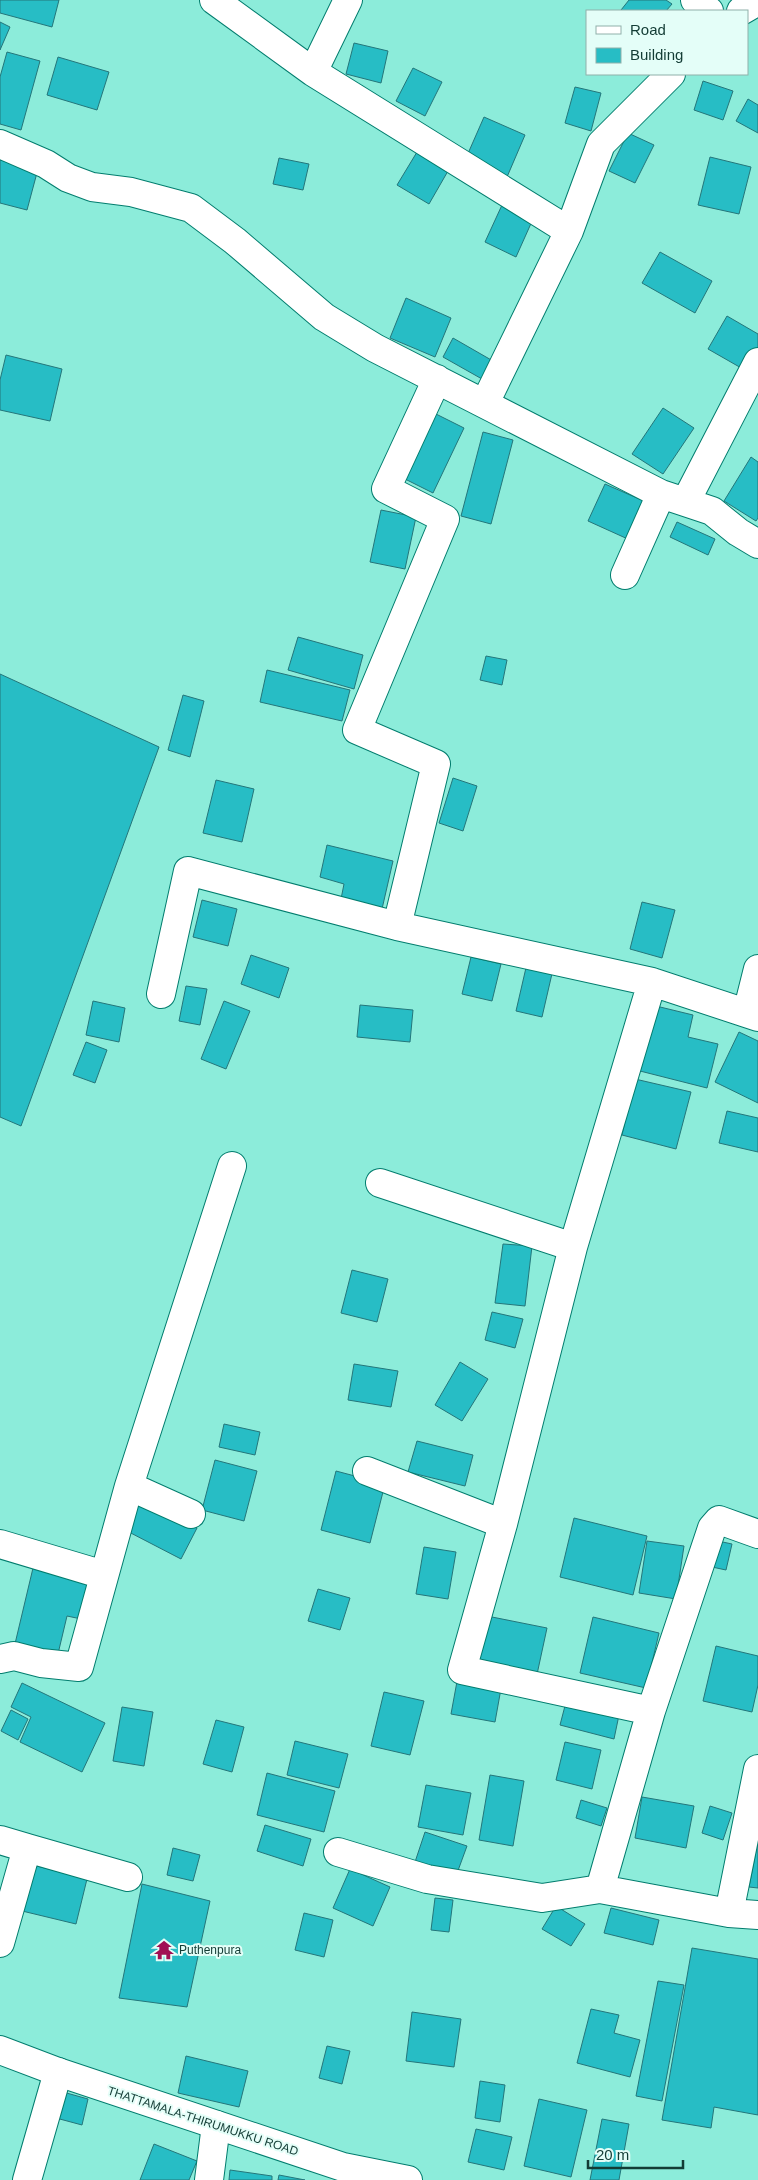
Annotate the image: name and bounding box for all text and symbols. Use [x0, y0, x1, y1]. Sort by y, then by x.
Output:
legend [586, 10, 748, 75]
text: Road [630, 21, 666, 38]
text: Building [630, 46, 683, 63]
temple icon: Puthenpura [153, 1939, 175, 1961]
place label: Puthenpura [179, 1943, 241, 1957]
street label: THATTAMALA-THIRUMUKKU ROAD [106, 2084, 300, 2159]
scale bar [588, 2138, 683, 2170]
text: 20 m [596, 2146, 629, 2163]

